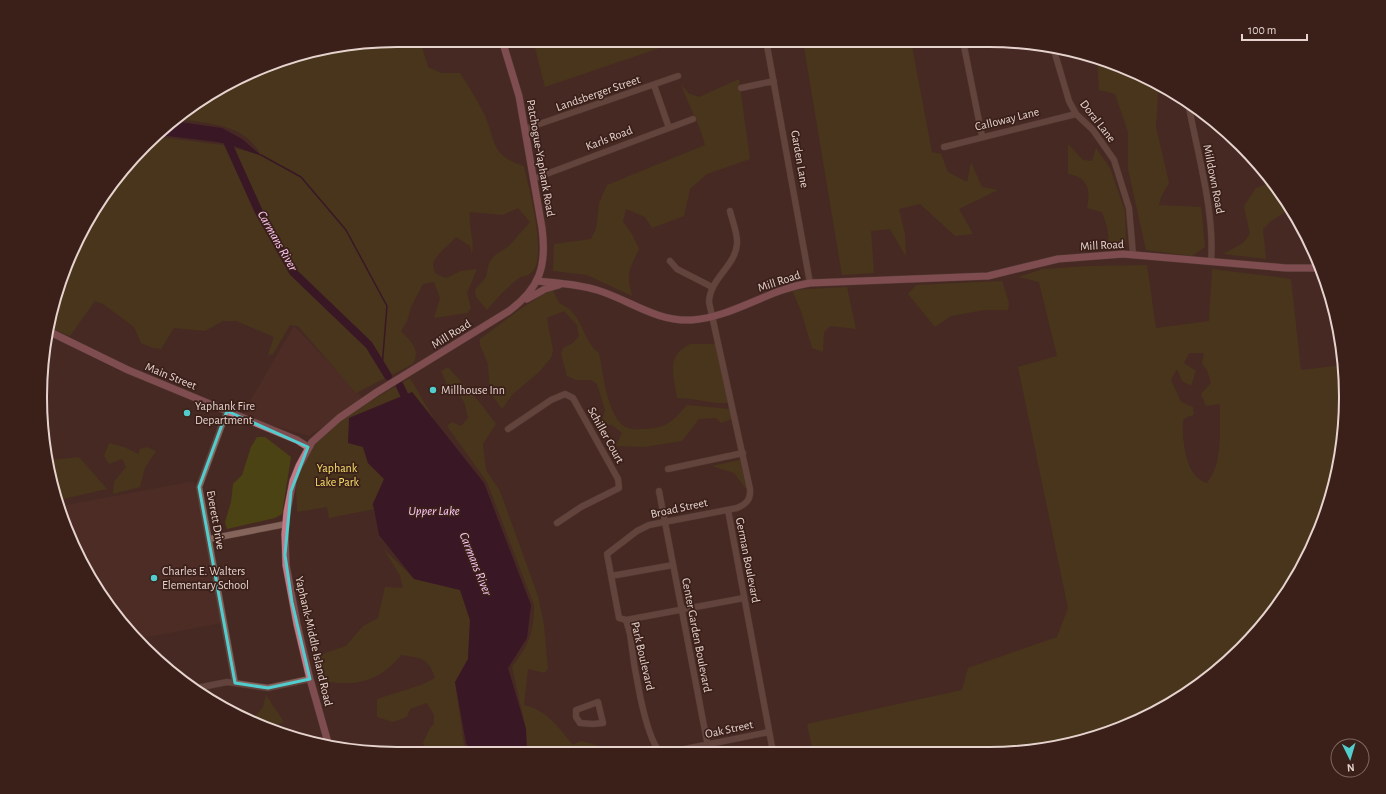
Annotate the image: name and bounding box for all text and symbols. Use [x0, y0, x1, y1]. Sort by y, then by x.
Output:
scale bar [1242, 16, 1307, 42]
text: 100 m [1248, 24, 1276, 36]
street label: Landsberger Street [554, 73, 642, 113]
street label: Patchogue-Yaphank Road [525, 98, 557, 218]
street label: Doral Lane [1078, 98, 1118, 144]
street label: Calloway Lane [974, 105, 1041, 134]
street label: Karls Road [584, 124, 634, 152]
street label: Garden Lane [789, 129, 811, 189]
street label: Milldown Road [1201, 143, 1227, 215]
water label: Carmans River [255, 209, 300, 274]
street label: Mill Road [1080, 238, 1124, 252]
street label: Mill Road [756, 268, 802, 294]
street label: Mill Road [429, 317, 473, 351]
street label: Main Street [144, 360, 199, 392]
place label: Millhouse Inn [441, 384, 505, 396]
marker: Millhouse Inn [428, 385, 438, 395]
place label: Yaphank Fire Department [195, 400, 255, 426]
street label: Schiller Court [586, 405, 626, 465]
marker: Yaphank Fire Department [182, 408, 192, 418]
park label: Yaphank Lake Park [315, 462, 360, 488]
street label: Everett Drive [205, 489, 227, 551]
street label: Broad Street [649, 496, 709, 520]
water label: Upper Lake [408, 505, 460, 518]
street label: German Boulevard [734, 516, 762, 604]
water label: Carmans River [456, 530, 494, 598]
place label: Charles E. Walters Elementary School [162, 565, 249, 592]
marker: Charles E. Walters Elementary School [149, 573, 159, 583]
street label: Yaphank-Middle Island Road [293, 575, 335, 707]
street label: Center Garden Boulevard [680, 577, 714, 693]
street label: Park Boulevard [629, 621, 657, 691]
street label: Oak Street [704, 718, 754, 740]
north arrow [1330, 738, 1370, 778]
text: N [1347, 762, 1355, 773]

